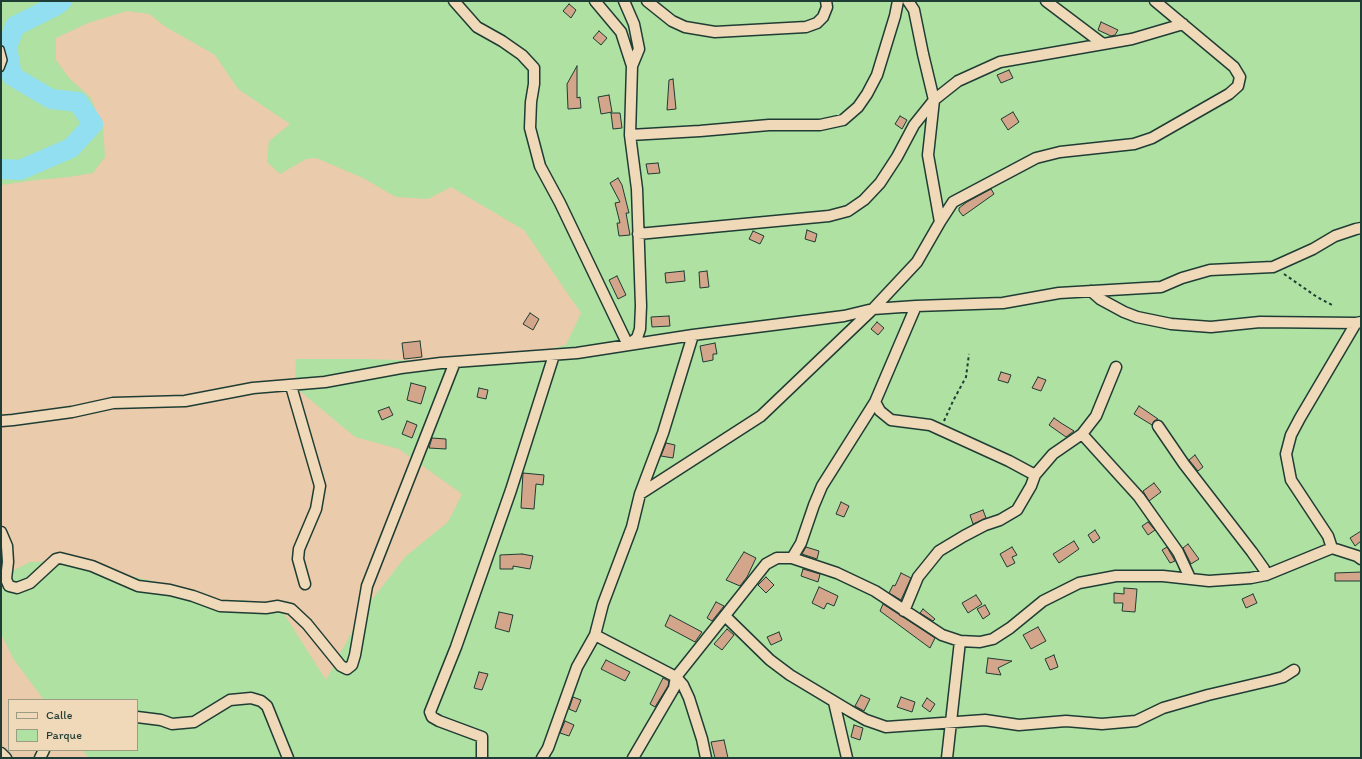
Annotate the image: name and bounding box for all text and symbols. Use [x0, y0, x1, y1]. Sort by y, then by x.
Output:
legend [8, 699, 138, 751]
text: Calle [46, 708, 72, 722]
text: Parque [46, 728, 82, 742]

